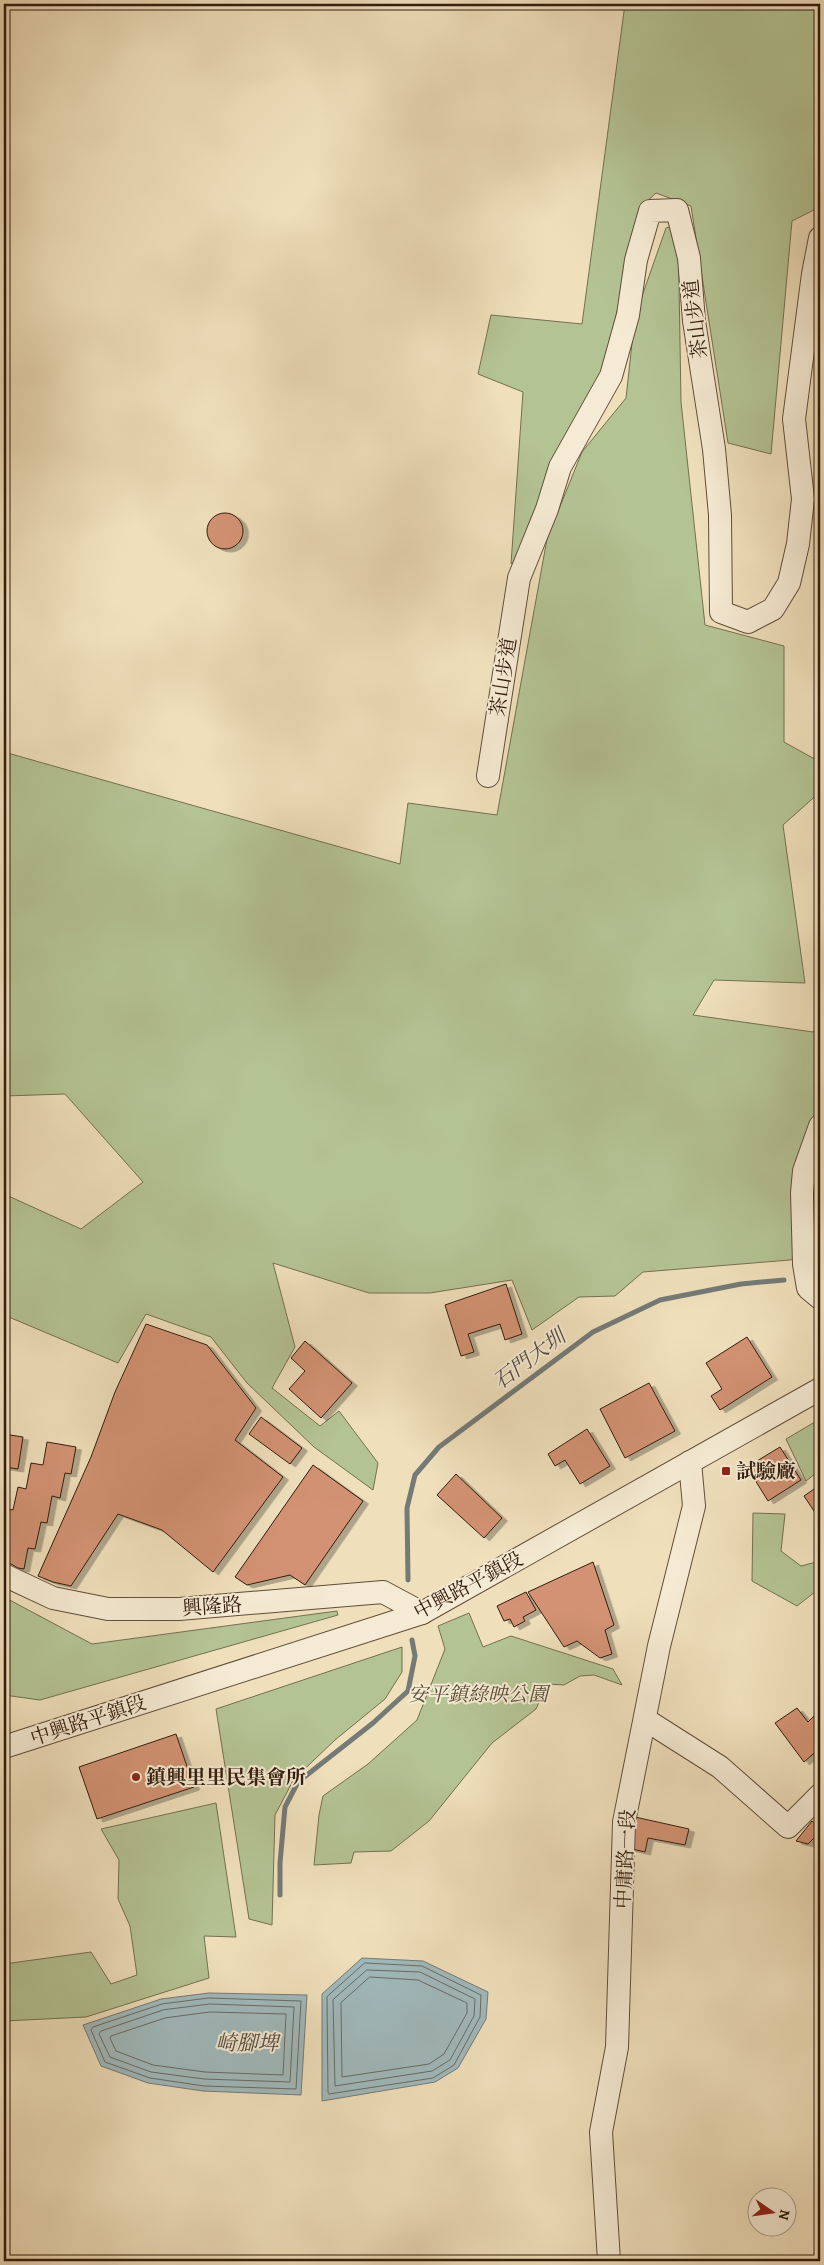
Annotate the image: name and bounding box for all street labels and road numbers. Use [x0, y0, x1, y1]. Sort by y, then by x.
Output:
street label: 茶山步道 [677, 278, 714, 360]
street label: 茶山步道 [484, 635, 523, 719]
street label: 中興路平鎮段 [409, 1545, 528, 1626]
street label: 興隆路 [181, 1591, 243, 1622]
street label: 中興路平鎮段 [27, 1689, 149, 1752]
street label: 中庸路一段 [609, 1808, 642, 1910]

